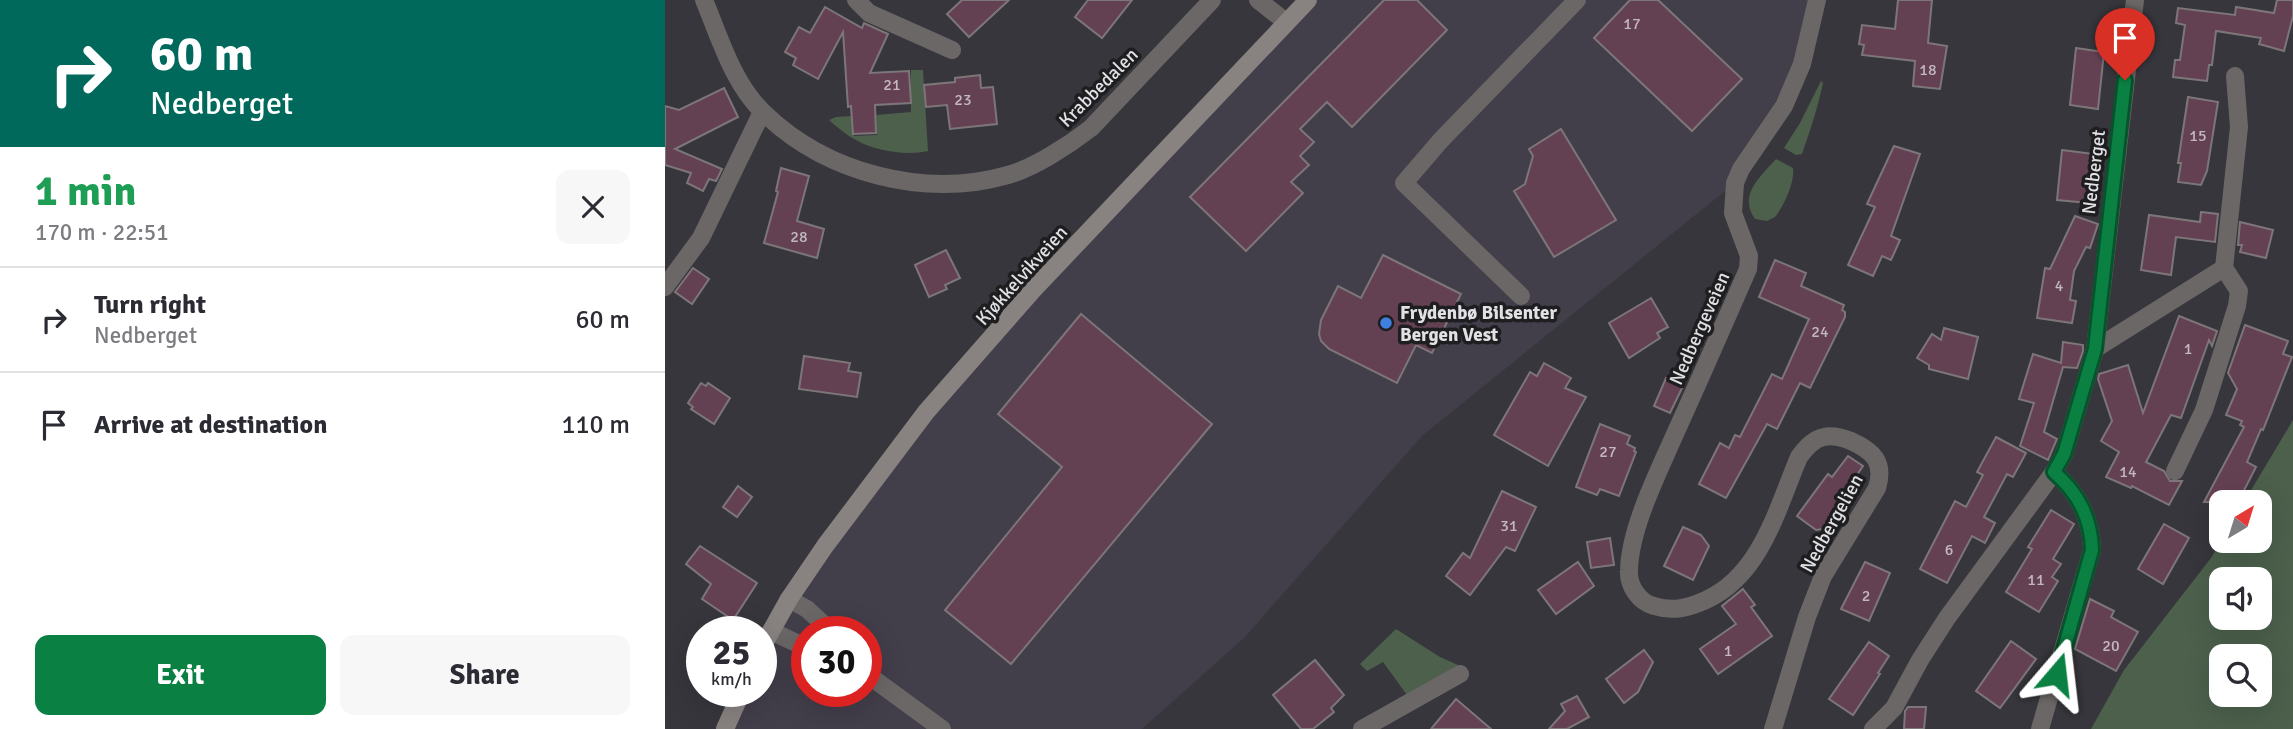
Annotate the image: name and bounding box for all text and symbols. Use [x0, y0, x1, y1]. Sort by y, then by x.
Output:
pin [2095, 8, 2155, 80]
house number: 17 [1623, 14, 1641, 34]
icon: arrive [2106, 19, 2144, 57]
text: 60 m [150, 24, 253, 84]
icon: right [35, 28, 126, 119]
street label: Krabbedalen [1054, 43, 1143, 132]
house number: 18 [1919, 60, 1937, 80]
house number: 21 [883, 75, 901, 95]
text: Nedberget [150, 84, 293, 123]
house number: 23 [954, 90, 972, 110]
house number: 15 [2189, 126, 2207, 146]
street label: Nedberget [2077, 128, 2111, 216]
text: 1 min [35, 166, 136, 217]
button: close [556, 170, 630, 244]
text: 170 m · 22:51 [35, 218, 169, 247]
street label: Kjøkkelvikveien [971, 221, 1073, 331]
house number: 28 [790, 227, 808, 247]
street label: Nedbergeveien [1664, 268, 1736, 389]
house number: 4 [2055, 276, 2064, 296]
text: Turn right [94, 289, 206, 321]
icon: right [35, 301, 73, 339]
place label: Frydenbø Bilsenter Bergen Vest [1400, 301, 1557, 347]
text: 60 m [575, 304, 630, 336]
marker: Frydenbø Bilsenter Bergen Vest [1378, 315, 1394, 331]
text: Nedberget [94, 321, 197, 350]
house number: 24 [1811, 322, 1829, 342]
house number: 1 [2184, 339, 2192, 359]
icon: arrive [35, 406, 73, 444]
text: Arrive at destination [94, 409, 327, 441]
text: 110 m [561, 409, 630, 441]
house number: 27 [1599, 442, 1617, 462]
house number: 14 [2119, 462, 2137, 482]
street label: Nedbergelien [1795, 470, 1869, 577]
north arrow [2209, 490, 2271, 553]
map controls [2209, 490, 2272, 707]
house number: 31 [1500, 516, 1518, 536]
house number: 6 [1945, 540, 1953, 560]
button: sound [2209, 567, 2272, 630]
house number: 11 [2027, 570, 2045, 590]
house number: 2 [1862, 586, 1870, 606]
speed limit sign: 30 [791, 616, 882, 707]
text: 25 [713, 631, 750, 674]
button: Exit [35, 635, 326, 715]
button: Share [340, 635, 630, 715]
house number: 20 [2102, 636, 2120, 656]
position arrow [2020, 637, 2094, 711]
house number: 1 [1724, 641, 1732, 661]
button: search [2209, 644, 2272, 707]
text: km/h [711, 668, 752, 690]

